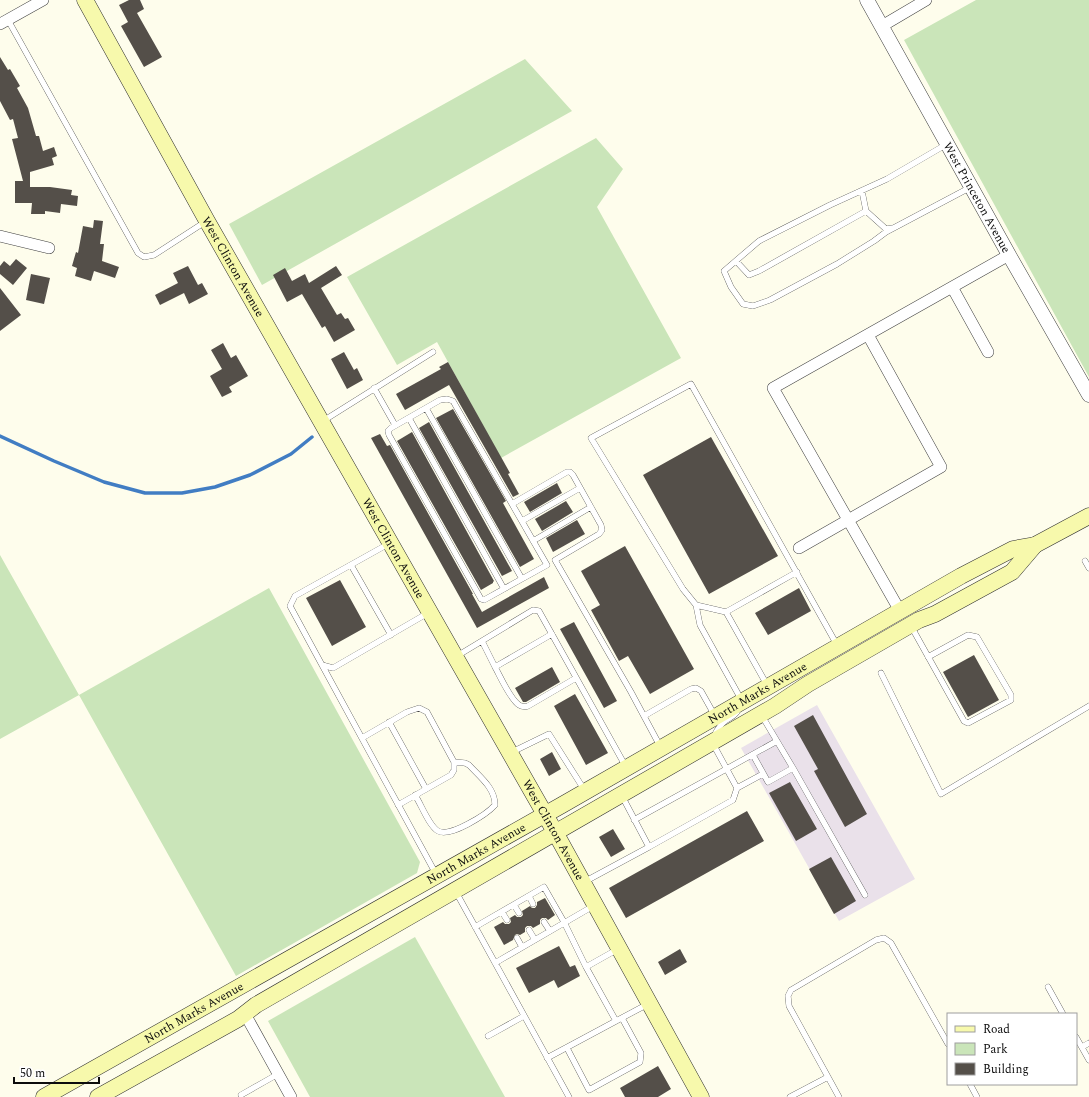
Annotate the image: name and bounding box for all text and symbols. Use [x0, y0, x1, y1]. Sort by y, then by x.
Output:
street label: West Princeton Avenue [938, 139, 1015, 257]
street label: West Clinton Avenue [196, 213, 269, 321]
street label: West Clinton Avenue [357, 495, 429, 602]
street label: North Marks Avenue [705, 657, 811, 729]
street label: West Clinton Avenue [517, 776, 589, 884]
street label: North Marks Avenue [423, 818, 530, 890]
street label: North Marks Avenue [141, 977, 248, 1049]
legend [947, 1013, 1077, 1085]
text: Road [983, 1020, 1010, 1039]
text: Park [983, 1040, 1008, 1059]
scale bar [14, 1059, 99, 1085]
text: Building [983, 1060, 1029, 1079]
text: 50 m [20, 1064, 45, 1083]

